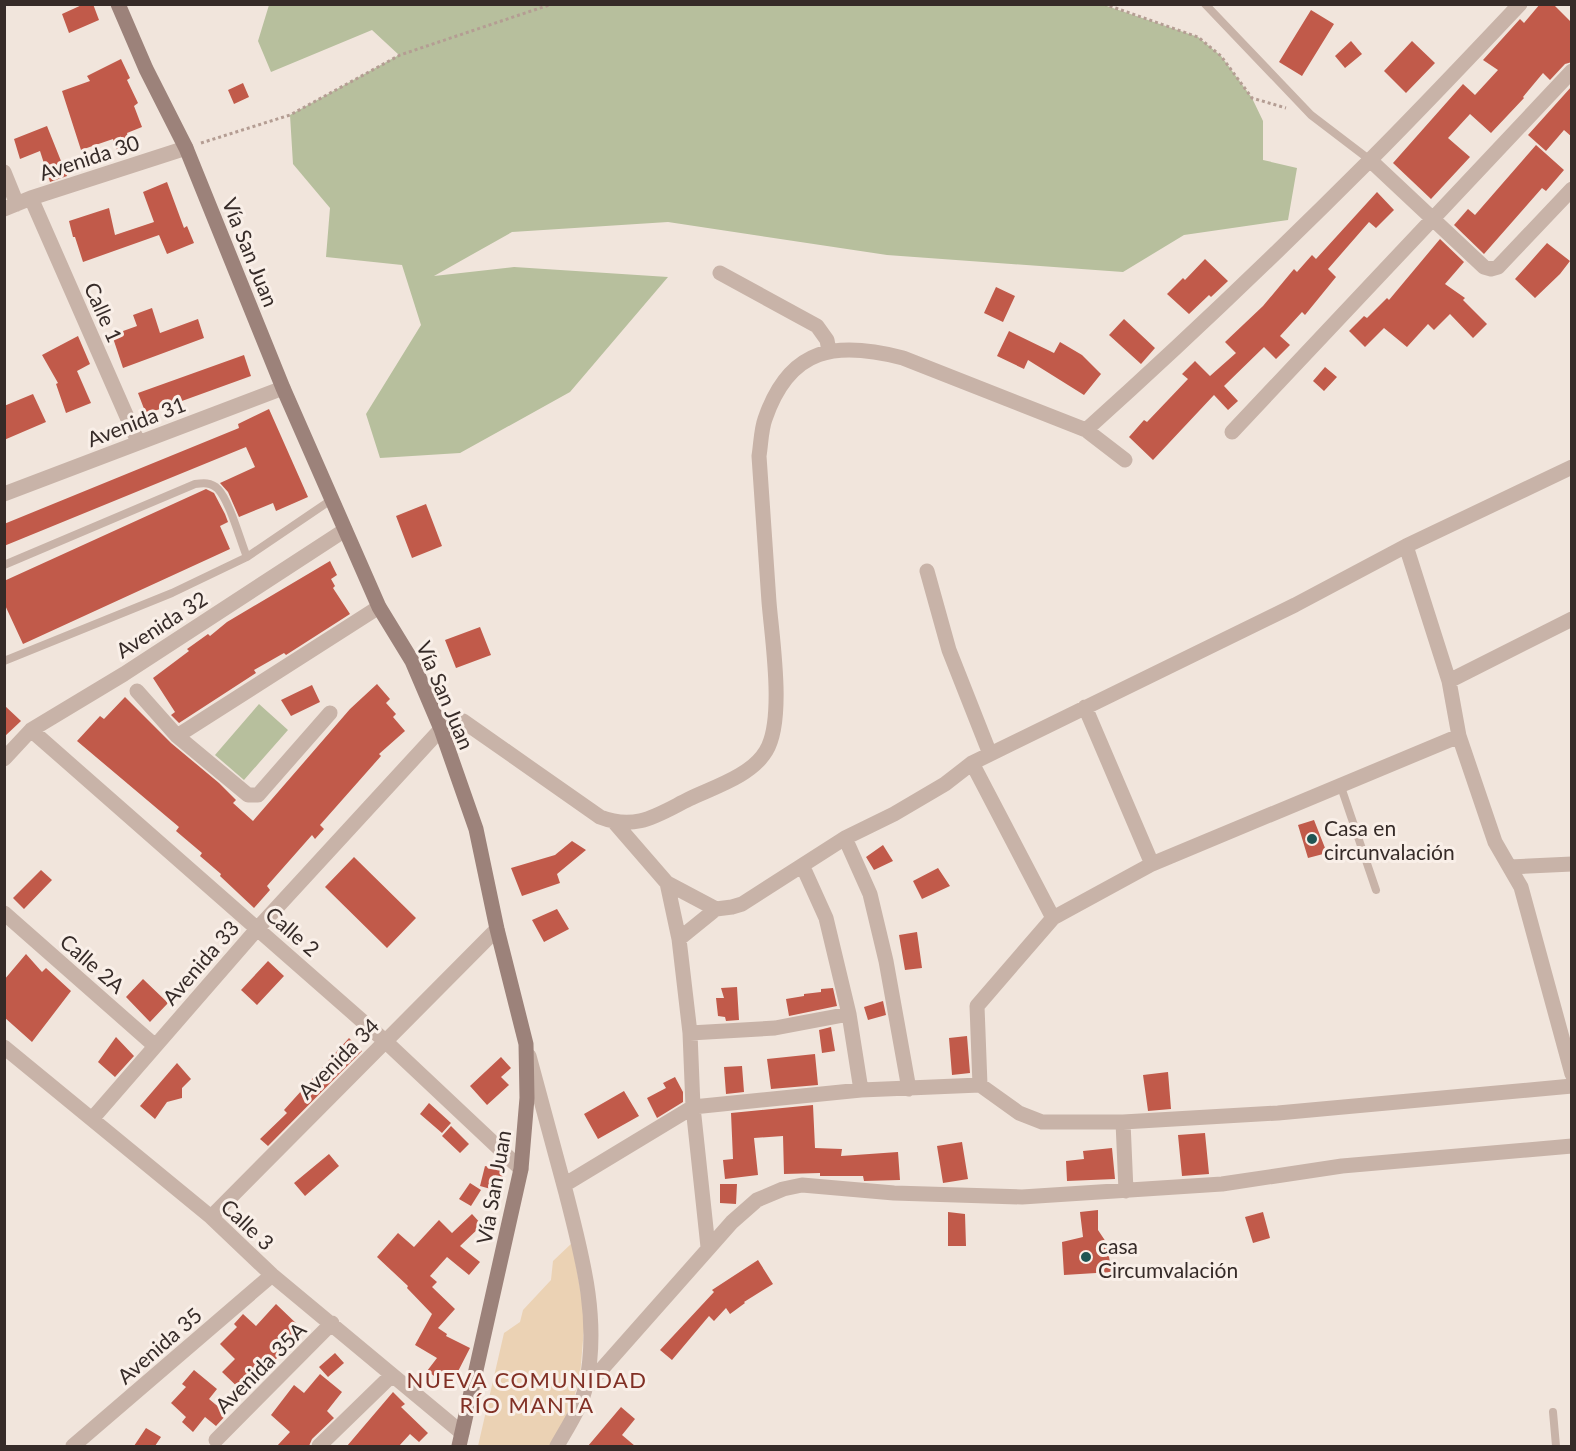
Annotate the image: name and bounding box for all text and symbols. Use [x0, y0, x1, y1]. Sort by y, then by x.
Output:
street label: Avenida 30 [36, 129, 142, 185]
street label: Vía San Juan [218, 194, 284, 310]
street label: Calle 1 [80, 278, 128, 346]
street label: Avenida 31 [83, 391, 189, 451]
street label: Avenida 32 [111, 585, 211, 663]
street label: Vía San Juan [412, 637, 480, 753]
place label: Casa en circunvalación [1324, 815, 1455, 864]
marker: Casa en circunvalación [1305, 832, 1319, 846]
street label: Calle 2 [261, 901, 325, 961]
street label: Avenida 33 [157, 915, 243, 1009]
street label: Calle 2A [56, 928, 131, 998]
street label: Avenida 34 [292, 1012, 384, 1104]
street label: Vía San Juan [471, 1128, 515, 1246]
street label: Calle 3 [216, 1193, 280, 1255]
place label: casa Circumvalación [1098, 1233, 1238, 1282]
marker: casa Circumvalación [1079, 1250, 1093, 1264]
street label: Avenida 35 [112, 1302, 206, 1388]
street label: Avenida 35A [209, 1316, 311, 1418]
district label: NUEVA COMUNIDAD RÍO MANTA [406, 1366, 648, 1418]

